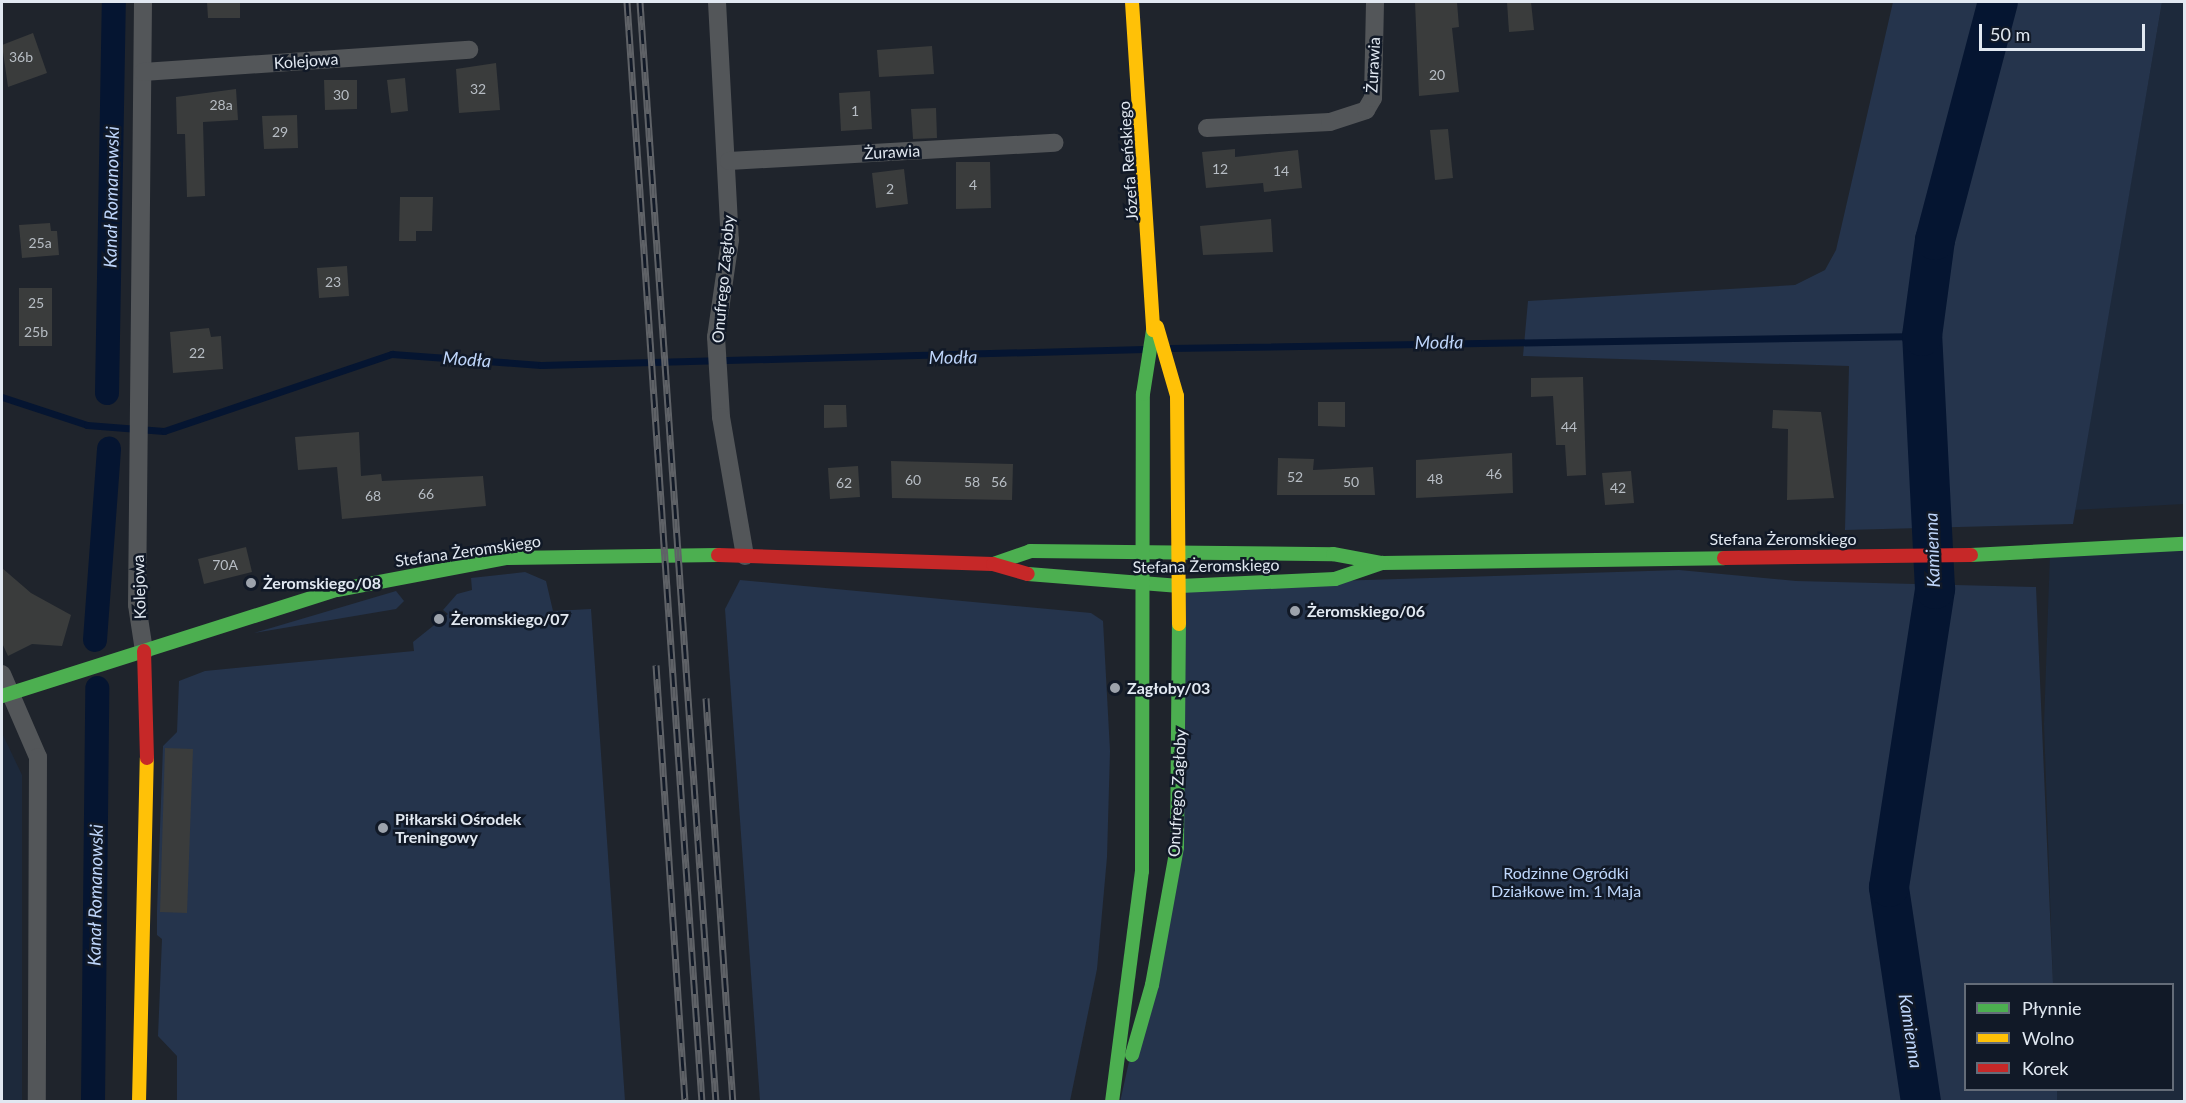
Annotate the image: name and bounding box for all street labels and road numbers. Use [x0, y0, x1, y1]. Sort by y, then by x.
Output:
street label: Żurawia [1362, 36, 1384, 94]
street label: Kolejowa [273, 49, 339, 73]
street label: Józefa Reńskiego [1114, 101, 1142, 221]
street label: Żurawia [863, 141, 921, 163]
street label: Onufrego Zagłoby [708, 214, 738, 344]
street label: Stefana Żeromskiego [1710, 529, 1856, 549]
street label: Stefana Żeromskiego [394, 531, 542, 571]
street label: Kolejowa [128, 554, 150, 620]
street label: Stefana Żeromskiego [1132, 555, 1280, 577]
street label: Onufrego Zagłoby [1164, 728, 1190, 858]

